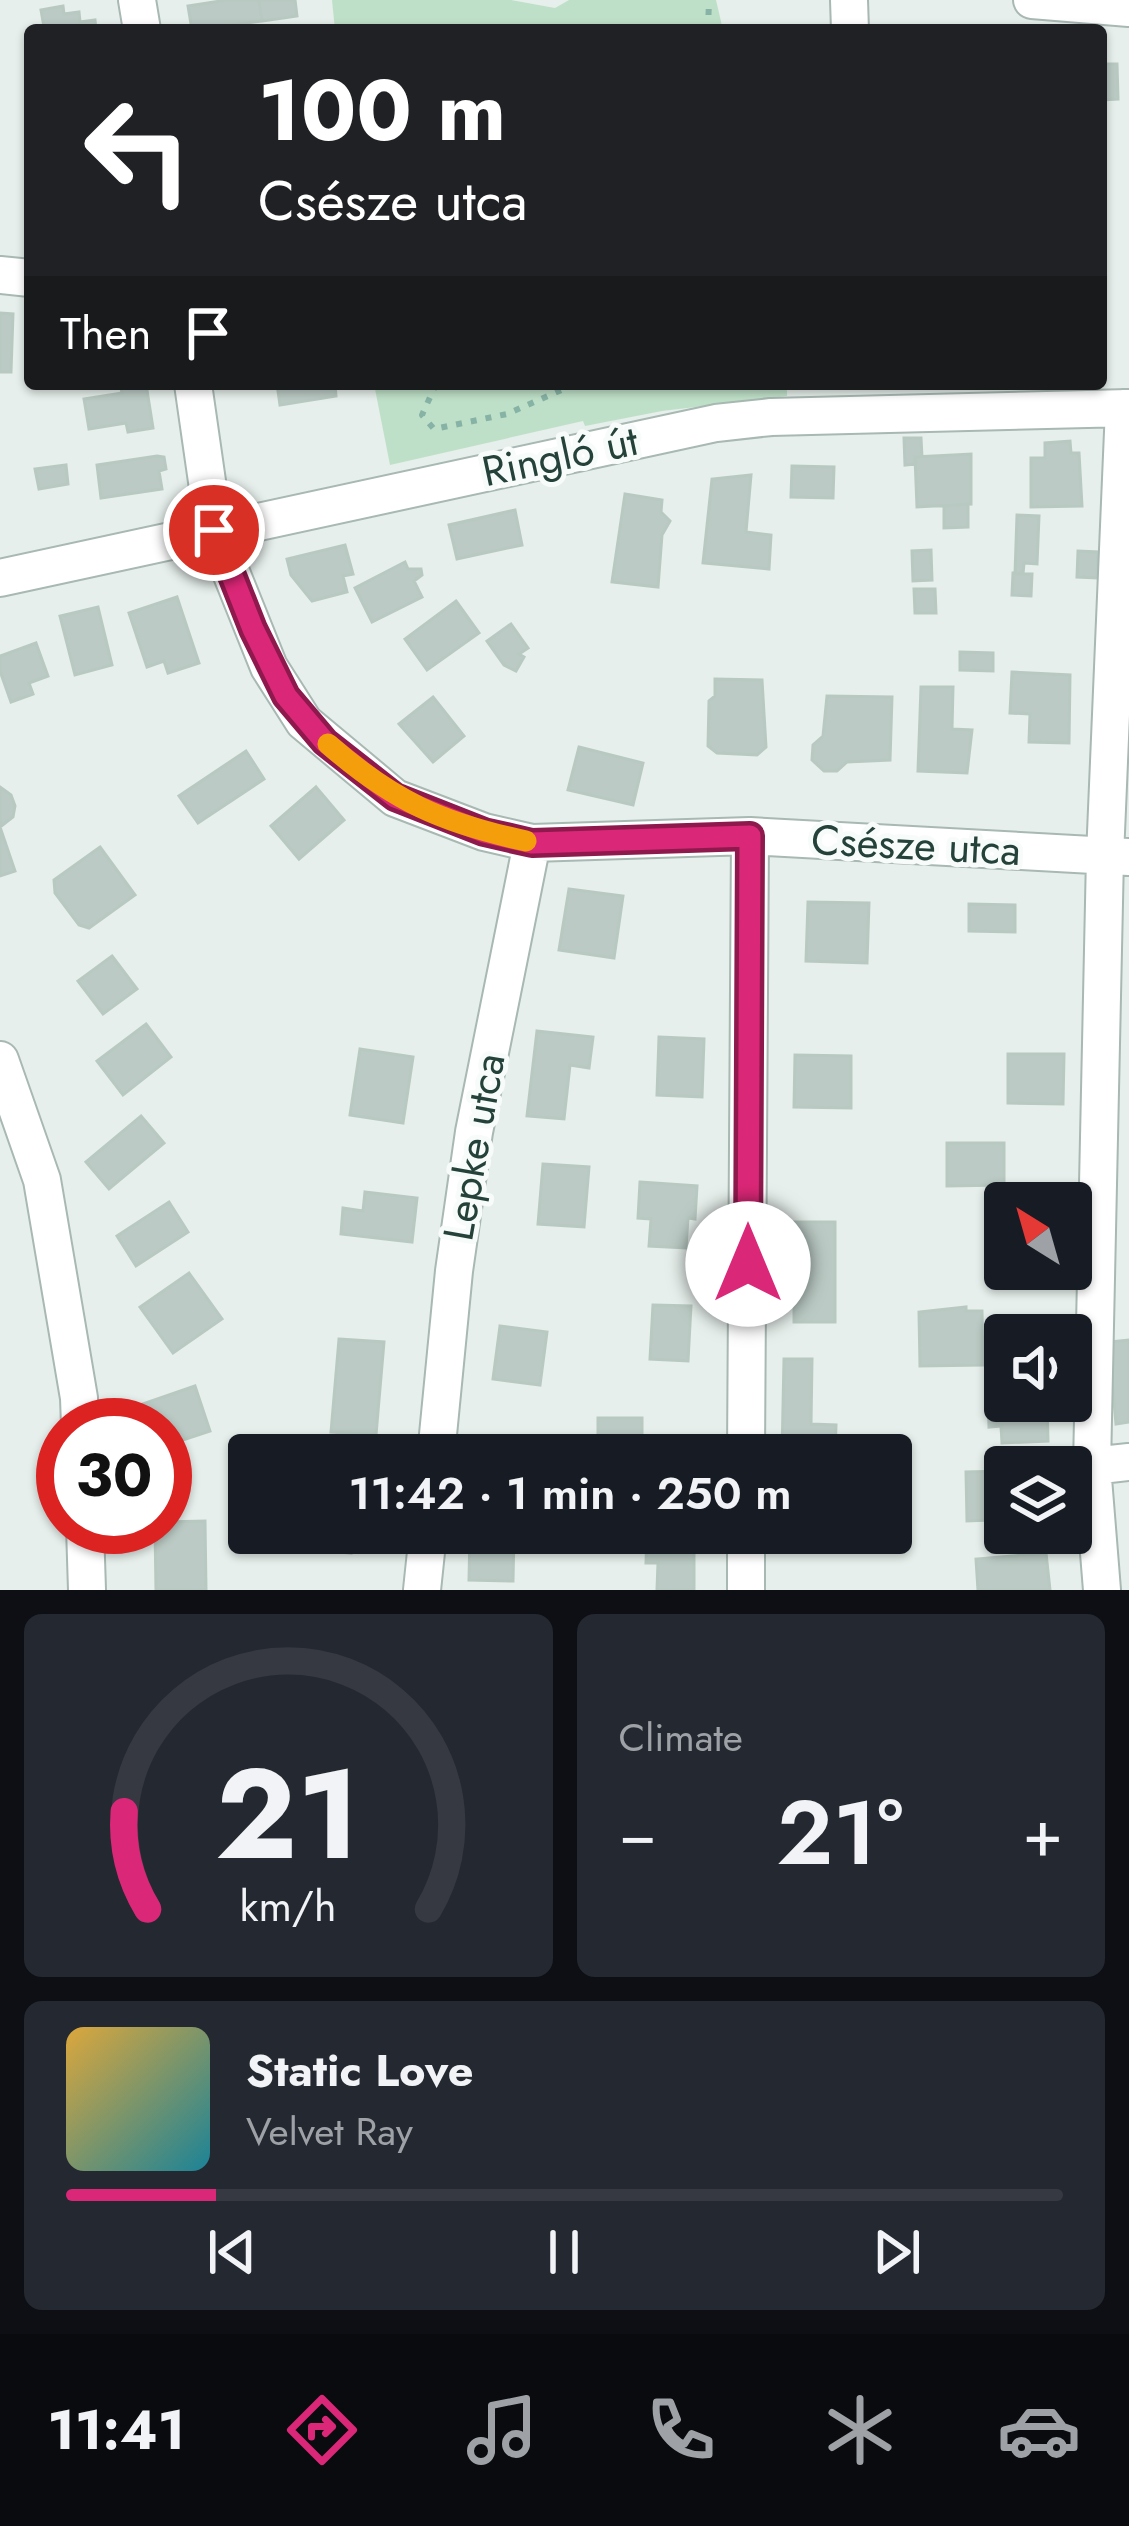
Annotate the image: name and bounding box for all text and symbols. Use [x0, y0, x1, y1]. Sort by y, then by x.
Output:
text: 100 m [258, 50, 506, 172]
icon: left [60, 72, 216, 228]
text: Csésze utca [258, 162, 527, 240]
icon: arrive [175, 300, 241, 366]
text: Then [60, 301, 151, 366]
street label: Ringló út [476, 410, 644, 502]
pin [163, 479, 265, 581]
icon: arrive [181, 497, 247, 563]
street label: Csésze utca [810, 809, 1022, 881]
street label: Lepke utca [428, 1049, 520, 1245]
north arrow [984, 1182, 1092, 1290]
map controls [984, 1182, 1092, 1554]
position arrow [685, 1201, 811, 1327]
button: sound [984, 1314, 1092, 1422]
speed limit sign: 30 [36, 1398, 192, 1554]
button: layers [984, 1446, 1092, 1554]
text: 11:42 · 1 min · 250 m [348, 1461, 792, 1526]
text: Climate [619, 1709, 743, 1766]
text: 21 [216, 1724, 361, 1905]
text: 21° [776, 1768, 903, 1898]
text: − [619, 1785, 657, 1881]
text: + [1022, 1785, 1063, 1881]
text: km/h [240, 1874, 337, 1936]
text: Static Love [246, 2038, 474, 2103]
text: Velvet Ray [246, 2103, 413, 2160]
icon: previous [199, 2219, 265, 2285]
icon: pause [531, 2219, 597, 2285]
icon: next [864, 2219, 930, 2285]
icon: directions [280, 2388, 364, 2472]
icon: music [460, 2388, 544, 2472]
icon: phone [639, 2388, 723, 2472]
icon: climate [818, 2388, 902, 2472]
icon: car [997, 2388, 1081, 2472]
text: 11:41 [48, 2391, 185, 2469]

